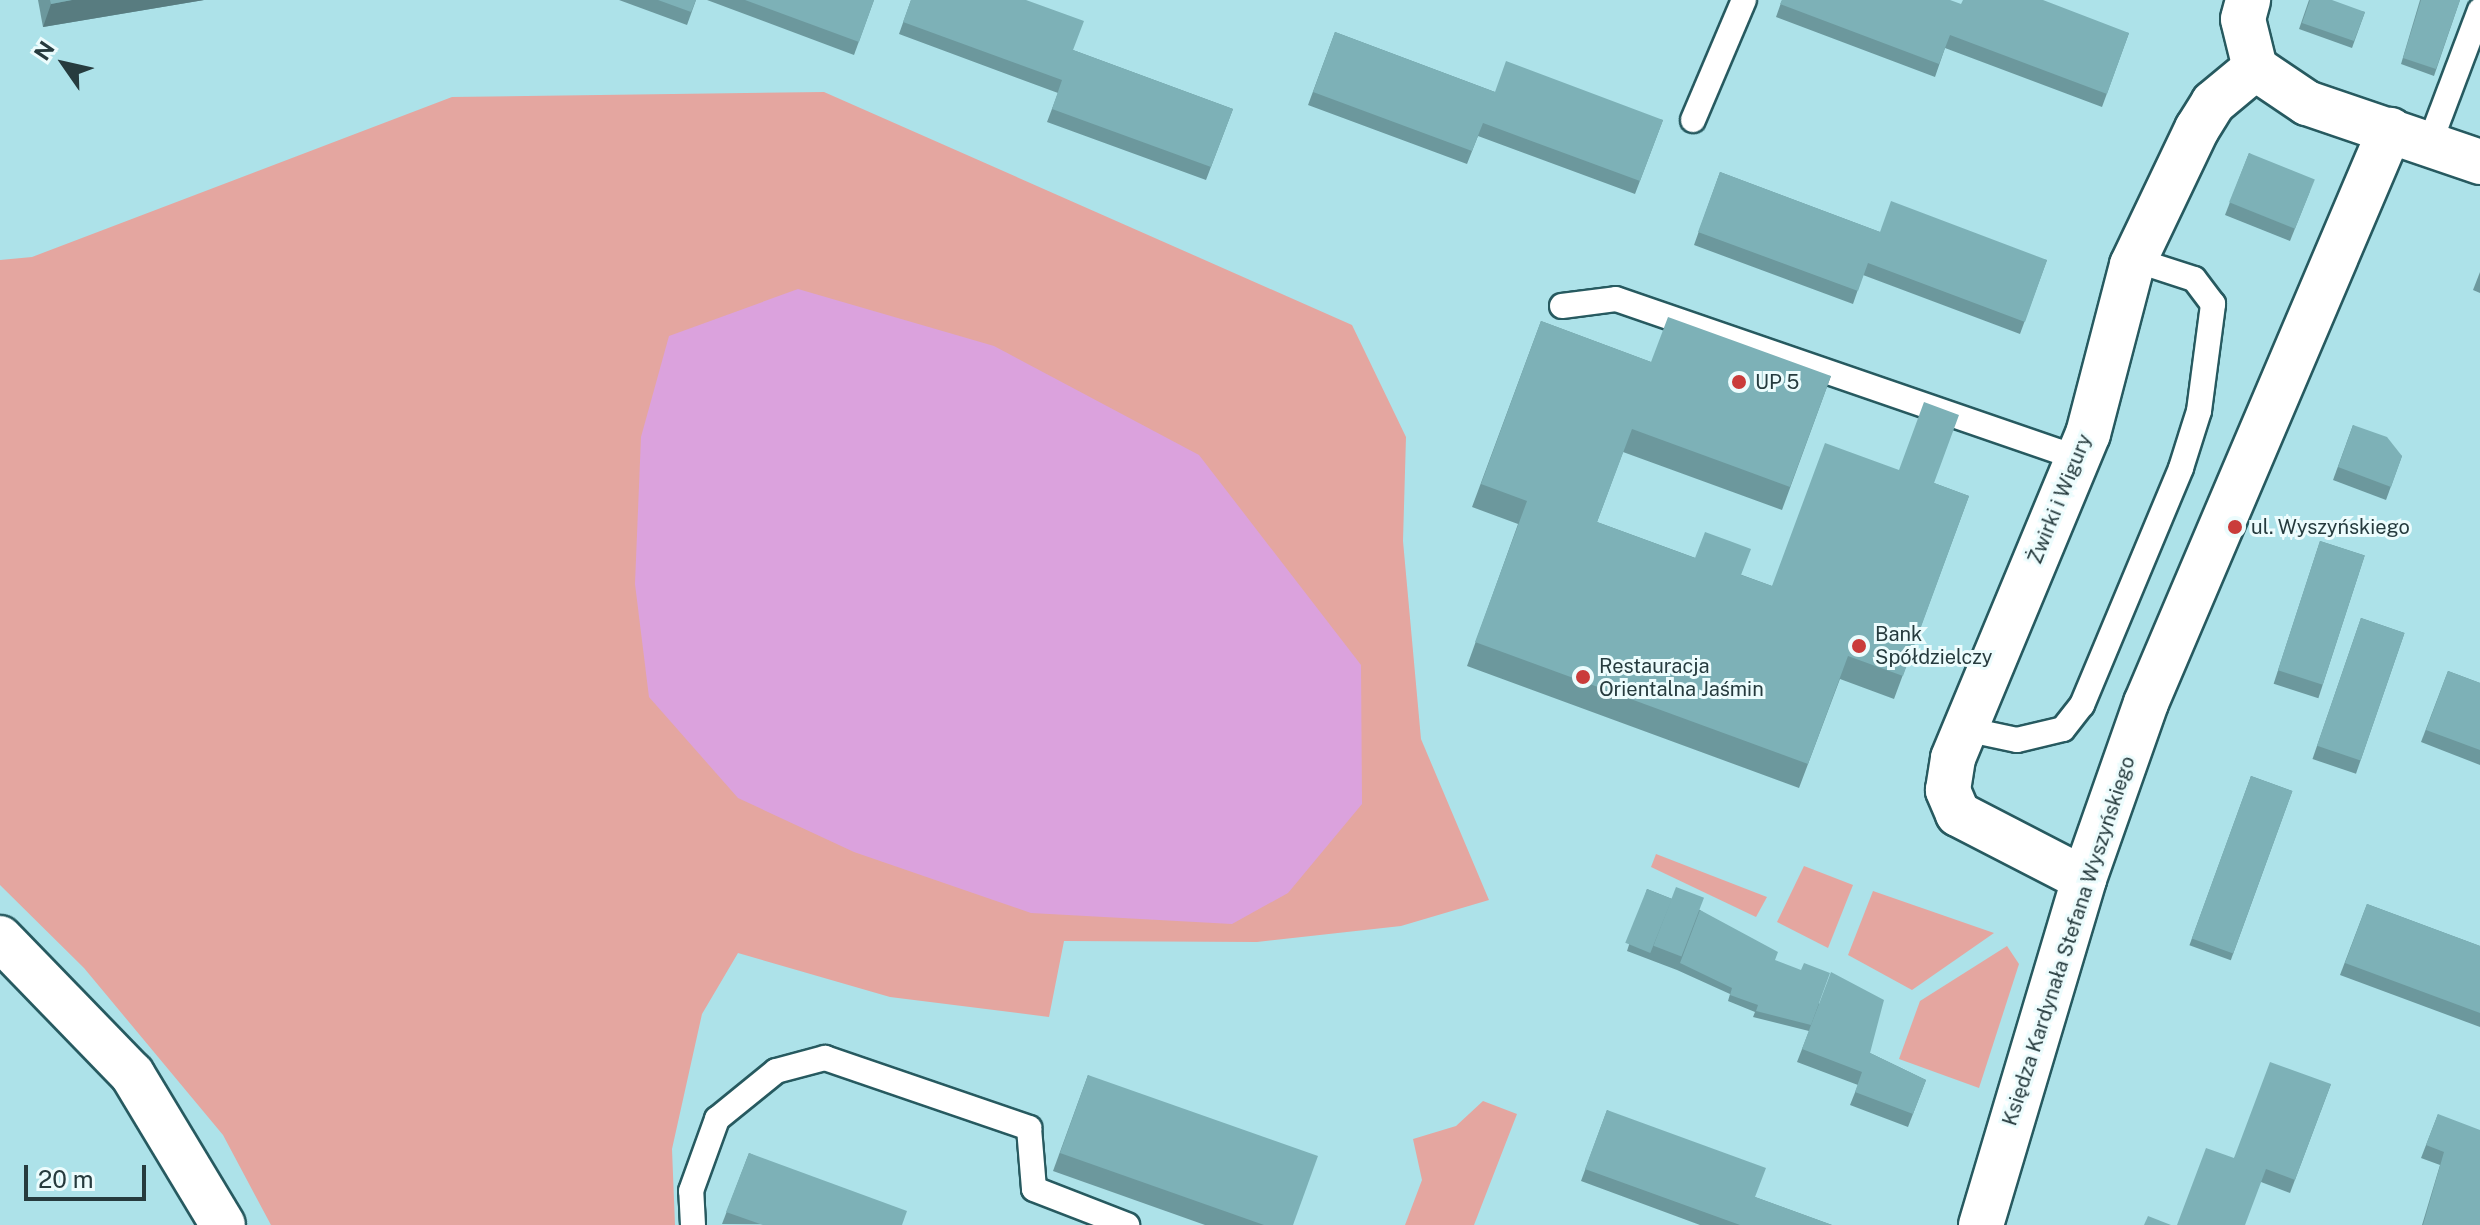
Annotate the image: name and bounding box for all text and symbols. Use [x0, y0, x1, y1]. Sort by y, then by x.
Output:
north arrow [24, 24, 104, 104]
text: N [29, 36, 60, 65]
place label: UP 5 [1755, 370, 1799, 394]
marker: UP 5 [1730, 373, 1748, 391]
street label: Żwirki i Wigury [2023, 430, 2097, 568]
place label: ul. Wyszyńskiego [2251, 515, 2410, 539]
marker: ul. Wyszyńskiego [2226, 518, 2244, 536]
place label: Bank Spółdzielczy [1875, 622, 1992, 669]
marker: Bank Spółdzielczy [1850, 637, 1868, 655]
place label: Restauracja Orientalna Jaśmin [1599, 654, 1764, 701]
marker: Restauracja Orientalna Jaśmin [1574, 668, 1592, 686]
street label: Księdza Kardynała Stefana Wyszyńskiego [1998, 753, 2140, 1129]
scale bar [28, 1149, 150, 1199]
text: 20 m [38, 1165, 94, 1193]

